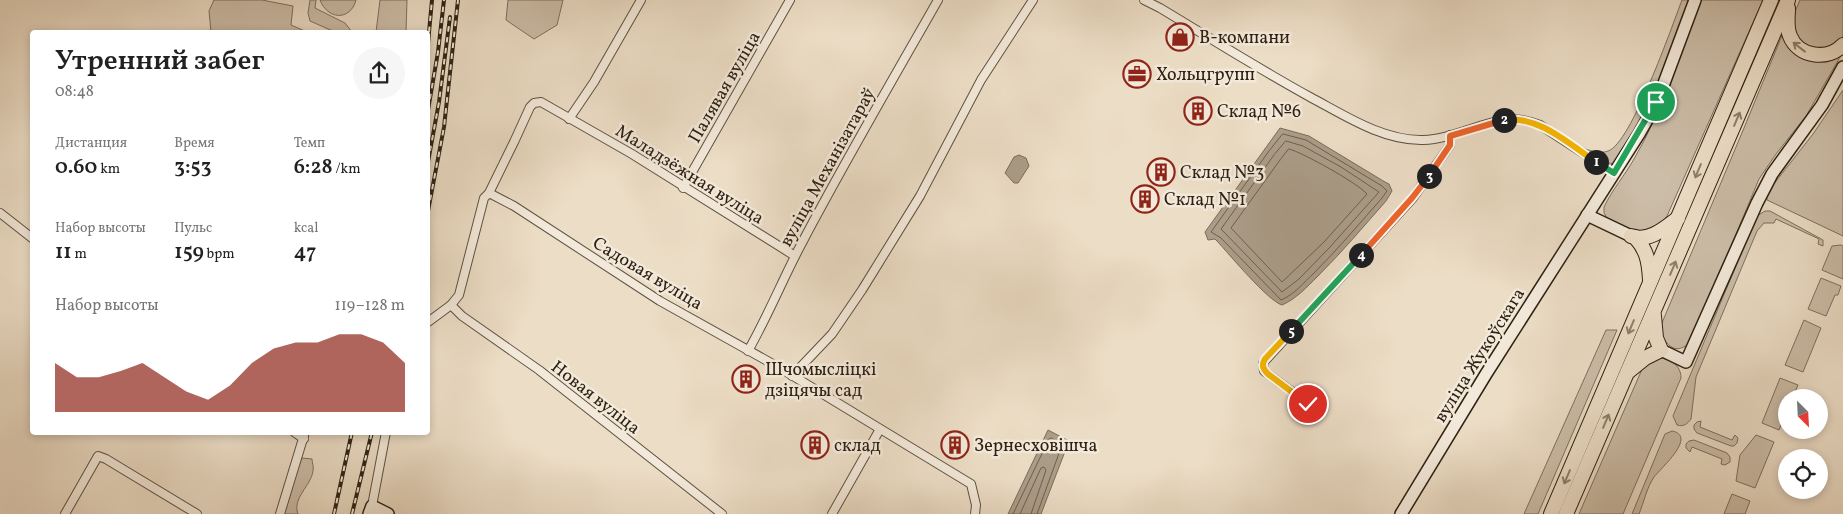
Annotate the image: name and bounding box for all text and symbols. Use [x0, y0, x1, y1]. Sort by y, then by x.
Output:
shop icon: В-компани [1165, 22, 1195, 52]
place label: В-компани [1199, 26, 1290, 51]
street label: Палявая вуліца [683, 27, 768, 148]
text: Утренний забег [55, 42, 264, 81]
one-way arrow [1793, 42, 1806, 53]
button: share [353, 47, 405, 99]
office icon: Хольцгрупп [1122, 59, 1152, 89]
place label: Хольцгрупп [1156, 63, 1255, 88]
text: 08:48 [55, 81, 94, 103]
pin [1635, 81, 1677, 123]
street label: вуліца Механізатараў [774, 84, 882, 252]
icon: arrive [1642, 88, 1670, 116]
building icon: Склад №6 [1183, 96, 1213, 126]
place label: Склад №6 [1217, 100, 1301, 125]
pin: 2 [1492, 108, 1516, 132]
text: 2 [1501, 111, 1508, 130]
one-way arrow [1732, 112, 1742, 127]
street label: Маладзёжная вуліца [610, 119, 768, 231]
text: Дистанция [55, 134, 127, 153]
text: Время [174, 134, 215, 153]
text: Темп [294, 134, 325, 153]
pin: 1 [1584, 150, 1608, 174]
text: 0.60 [55, 153, 97, 182]
text: 3:53 [174, 153, 211, 182]
text: 6:28 [294, 153, 333, 182]
text: 1 [1594, 153, 1599, 172]
building icon: Склад №3 [1146, 157, 1176, 187]
text: km [97, 160, 120, 179]
text: /km [333, 160, 361, 179]
place label: Склад №3 [1180, 161, 1264, 186]
one-way arrow [1693, 163, 1703, 178]
pin: 3 [1416, 164, 1442, 188]
text: 3 [1426, 167, 1433, 186]
building icon: Склад №1 [1130, 184, 1160, 214]
place label: Склад №1 [1164, 188, 1246, 213]
text: Набор высоты [55, 219, 146, 238]
text: Пульс [174, 219, 212, 238]
text: kcal [294, 219, 319, 238]
street label: Садовая вуліца [587, 232, 707, 317]
text: 11 [55, 238, 72, 267]
text: 159 [174, 238, 204, 267]
text: 47 [294, 238, 316, 267]
pin: 4 [1348, 242, 1374, 268]
text: m [72, 245, 87, 264]
text: bpm [204, 245, 235, 264]
text: 4 [1357, 246, 1366, 265]
one-way arrow [1668, 261, 1678, 276]
street label: вуліца Жукоўскага [1429, 284, 1532, 428]
text: Набор высоты [55, 295, 159, 317]
text: 119–128 m [334, 295, 405, 317]
pin: 5 [1278, 318, 1304, 344]
one-way arrow [1625, 319, 1635, 334]
text: 5 [1288, 322, 1295, 341]
street label: Новая вуліца [545, 355, 645, 441]
place label: Шчомысліцкі дзіцячы сад [765, 358, 876, 404]
building icon: Шчомысліцкі дзіцячы сад [731, 364, 761, 394]
pin [1287, 383, 1329, 425]
north arrow [1778, 389, 1828, 439]
map controls [1778, 389, 1828, 499]
icon: check [1294, 390, 1322, 418]
one-way arrow [1602, 414, 1612, 429]
building icon: склад [800, 430, 830, 460]
building icon: Зернесховішча [940, 430, 970, 460]
place label: склад [834, 434, 881, 459]
place label: Зернесховішча [974, 434, 1097, 459]
button: locate [1778, 449, 1828, 499]
one-way arrow [1561, 469, 1571, 484]

